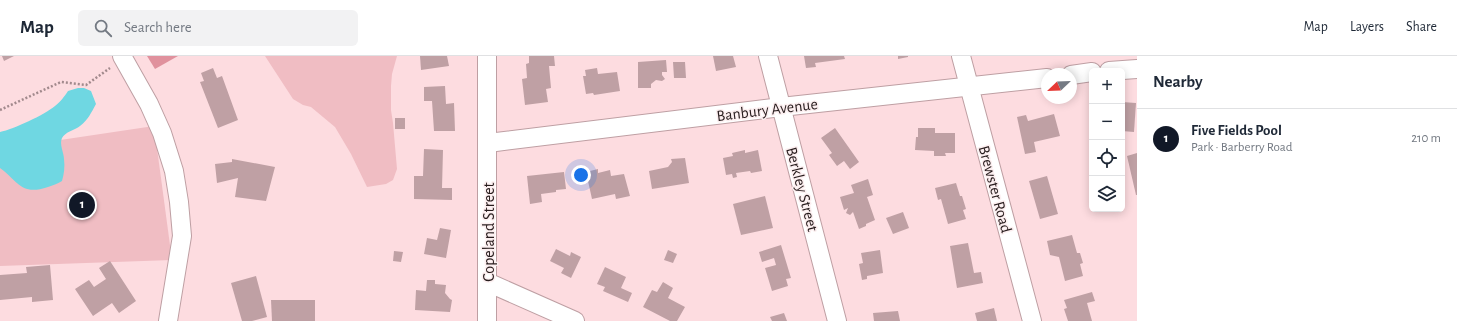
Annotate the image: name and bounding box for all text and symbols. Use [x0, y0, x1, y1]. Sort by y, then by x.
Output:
search box [78, 10, 358, 46]
icon: search [92, 17, 114, 39]
text: Map [20, 18, 54, 37]
text: Search here [124, 20, 192, 35]
text: Map [1303, 20, 1328, 34]
text: Layers [1350, 20, 1384, 34]
text: Share [1406, 20, 1437, 34]
north arrow [1041, 68, 1077, 104]
map controls [1089, 68, 1125, 212]
button: + [1089, 68, 1125, 104]
text: Nearby [1153, 73, 1203, 90]
street label: Banbury Avenue [716, 96, 819, 125]
button: − [1089, 104, 1125, 140]
text: Five Fields Pool [1191, 123, 1282, 138]
text: 1 [1164, 132, 1168, 145]
text: 210 m [1411, 132, 1441, 145]
button: locate [1089, 140, 1125, 176]
text: Park · Barberry Road [1191, 141, 1293, 154]
street label: Brewster Road [976, 144, 1014, 235]
street label: Berkley Street [782, 145, 821, 233]
your location [571, 165, 591, 185]
button: layers [1089, 176, 1125, 212]
street label: Copeland Street [481, 182, 497, 282]
pin: 1 [69, 190, 95, 220]

